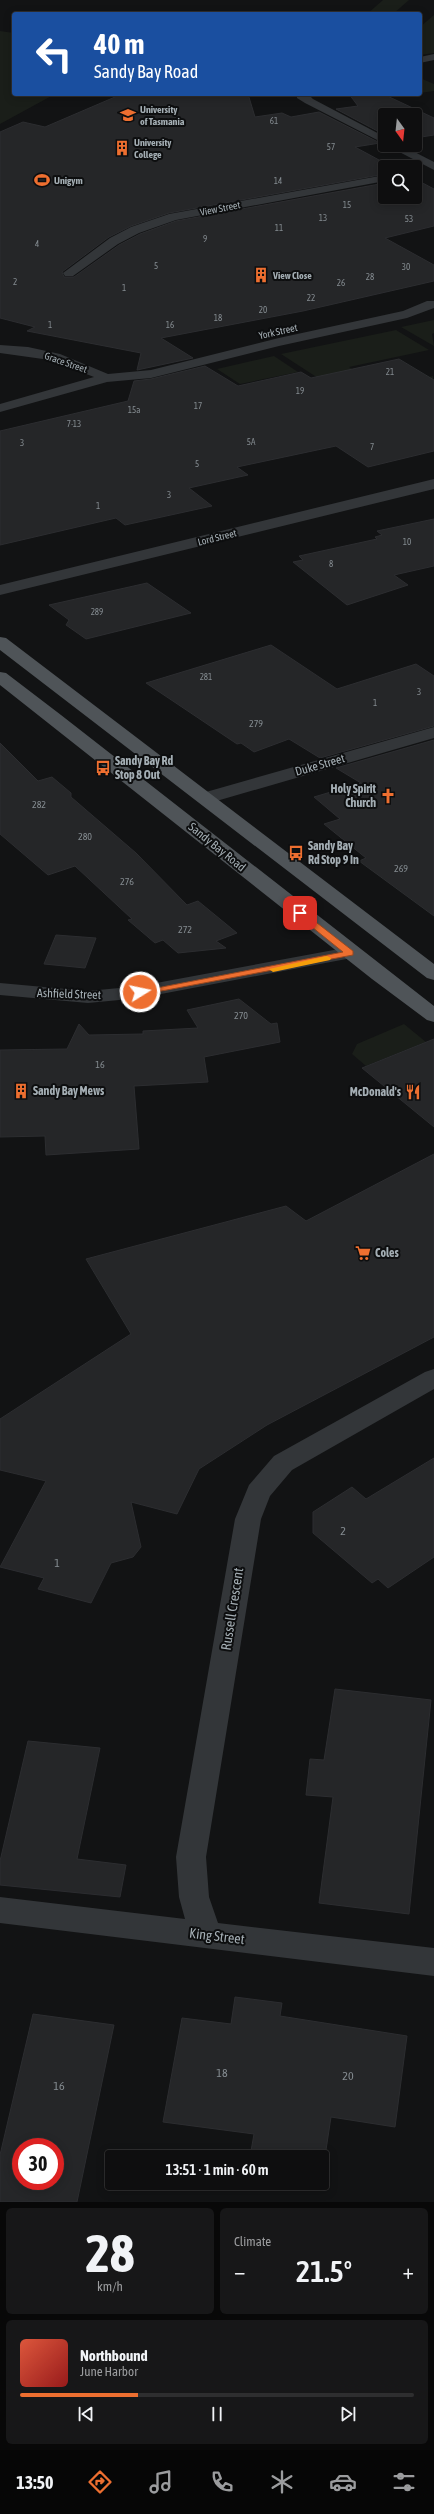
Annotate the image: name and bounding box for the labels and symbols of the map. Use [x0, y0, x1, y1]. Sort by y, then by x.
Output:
place label: University of Tasmania [140, 104, 185, 127]
school or university icon: University of Tasmania [119, 106, 137, 124]
north arrow [378, 108, 422, 152]
house number: 61 [270, 116, 278, 126]
place label: University College [134, 137, 172, 160]
building icon: University College [113, 139, 131, 157]
house number: 57 [327, 142, 335, 152]
sports icon: Unigym [33, 171, 51, 189]
place label: Unigym [54, 175, 83, 186]
house number: 14 [274, 176, 282, 186]
street label: View Street [199, 199, 241, 218]
house number: 15 [343, 200, 351, 210]
house number: 13 [319, 213, 327, 223]
house number: 53 [405, 214, 413, 224]
house number: 11 [275, 223, 283, 233]
house number: 9 [203, 234, 207, 244]
house number: 4 [35, 239, 39, 249]
house number: 5 [154, 261, 158, 271]
house number: 30 [402, 262, 410, 272]
building icon: View Close [252, 266, 270, 284]
place label: View Close [272, 270, 312, 281]
house number: 28 [366, 272, 374, 282]
house number: 2 [13, 277, 17, 287]
house number: 26 [337, 278, 345, 288]
house number: 1 [122, 283, 126, 293]
house number: 22 [307, 293, 315, 303]
house number: 20 [259, 305, 267, 315]
house number: 18 [214, 313, 222, 323]
house number: 1 [48, 320, 52, 330]
house number: 16 [166, 320, 174, 330]
street label: York Street [258, 322, 299, 341]
street label: Grace Street [43, 350, 89, 375]
house number: 21 [386, 367, 394, 377]
house number: 19 [296, 386, 304, 396]
house number: 17 [194, 401, 202, 411]
house number: 15a [128, 405, 140, 415]
house number: 7-13 [67, 419, 81, 429]
house number: 5A [247, 437, 256, 447]
house number: 3 [20, 438, 24, 448]
house number: 7 [370, 442, 374, 452]
house number: 5 [195, 459, 199, 469]
house number: 3 [167, 490, 171, 500]
house number: 1 [96, 501, 100, 511]
street label: Lord Street [197, 527, 238, 548]
house number: 10 [403, 537, 411, 547]
house number: 8 [329, 559, 333, 569]
house number: 289 [91, 607, 103, 617]
house number: 281 [200, 672, 212, 682]
house number: 3 [417, 687, 421, 697]
house number: 1 [373, 698, 377, 708]
house number: 279 [249, 718, 263, 729]
street label: Duke Street [294, 751, 347, 779]
place label: Sandy Bay Rd Stop 8 Out [115, 754, 174, 782]
bus stop icon: Sandy Bay Rd Stop 8 Out [94, 759, 112, 777]
place label: Holy Spirit Church [330, 782, 377, 810]
church icon: Holy Spirit Church [379, 787, 397, 805]
house number: 282 [32, 799, 46, 810]
street label: Sandy Bay Road [186, 820, 248, 874]
house number: 280 [78, 831, 92, 842]
place label: Sandy Bay Rd Stop 9 In [308, 839, 359, 867]
bus stop icon: Sandy Bay Rd Stop 9 In [287, 844, 305, 862]
house number: 269 [394, 863, 408, 874]
house number: 276 [120, 876, 134, 887]
pin [283, 896, 317, 930]
house number: 272 [178, 924, 192, 935]
position arrow [119, 971, 161, 1013]
street label: Ashfield Street [37, 986, 102, 1002]
house number: 270 [234, 1010, 248, 1021]
house number: 16 [95, 1059, 105, 1070]
building icon: Sandy Bay Mews [12, 1082, 30, 1100]
restaurant icon: McDonald's [404, 1083, 422, 1101]
place label: Sandy Bay Mews [33, 1084, 105, 1098]
place label: McDonald's [350, 1085, 402, 1099]
supermarket icon: Coles [354, 1244, 372, 1262]
place label: Coles [375, 1246, 400, 1260]
house number: 2 [340, 1524, 346, 1538]
house number: 1 [54, 1556, 60, 1570]
street label: Russell Crescent [218, 1567, 246, 1651]
street label: King Street [188, 1925, 246, 1947]
house number: 18 [216, 2066, 228, 2080]
house number: 20 [342, 2069, 354, 2083]
house number: 16 [53, 2079, 65, 2093]
speed limit sign: 30 [12, 2138, 64, 2190]

